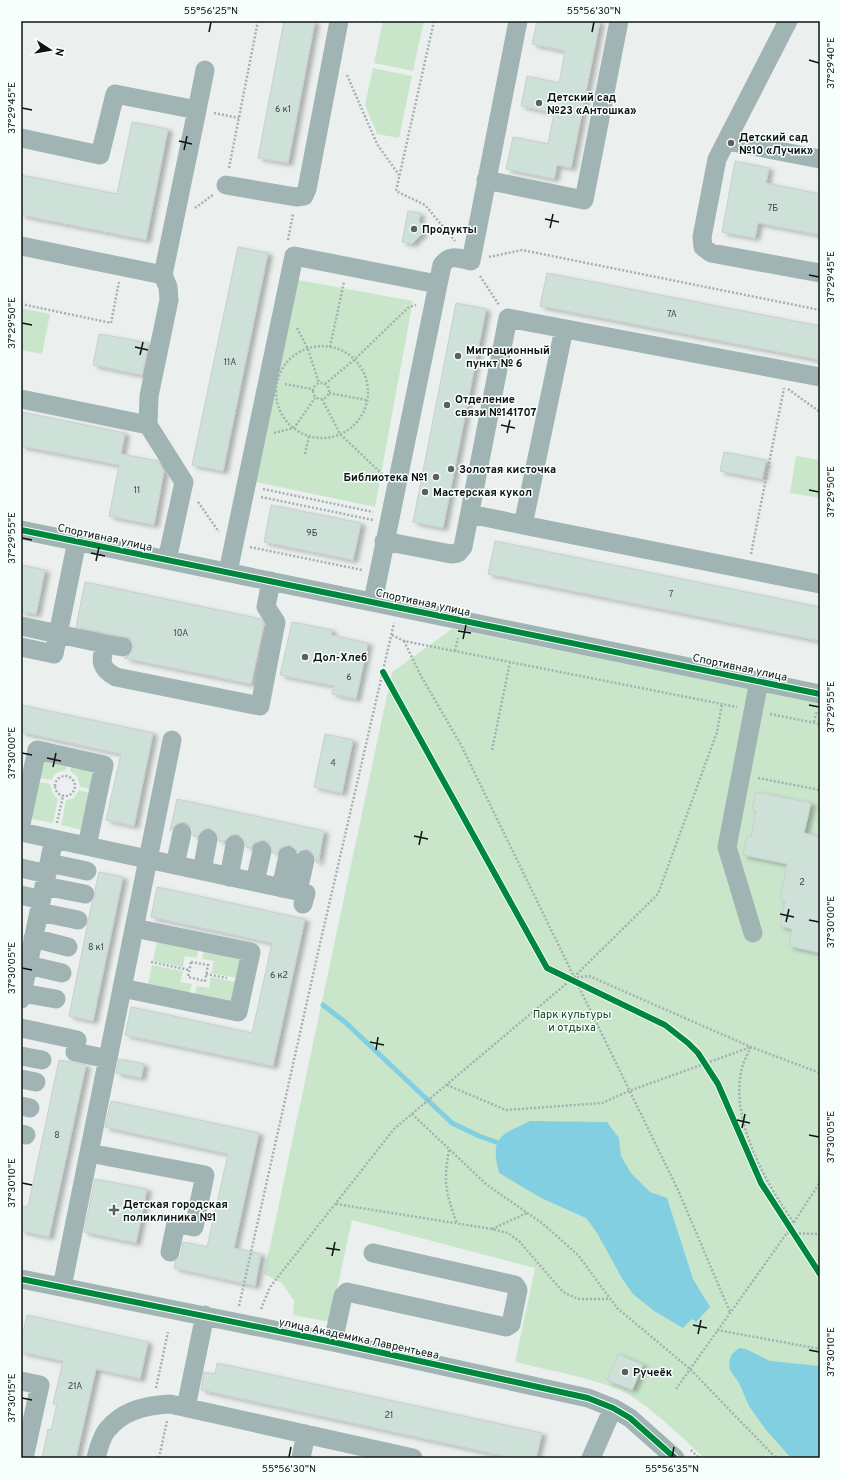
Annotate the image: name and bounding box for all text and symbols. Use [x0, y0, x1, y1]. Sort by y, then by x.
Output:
text: 55°56'25"N [184, 5, 238, 18]
text: 55°56'30"N [567, 5, 621, 18]
north arrow [30, 30, 70, 70]
text: 37°29'40"E [825, 37, 838, 89]
text: N [51, 47, 66, 57]
text: 37°29'45"E [6, 82, 19, 134]
place label: Детский сад №23 «Антошка» [547, 91, 636, 118]
marker: Детский сад №23 «Антошка» [534, 98, 544, 108]
house number: 6 к1 [275, 104, 291, 115]
place label: Детский сад №10 «Лучик» [739, 131, 813, 158]
marker: Детский сад №10 «Лучик» [726, 138, 736, 148]
house number: 7Б [768, 203, 778, 214]
place label: Продукты [422, 223, 477, 237]
marker: Продукты [409, 224, 419, 234]
text: 37°29'45"E [825, 251, 838, 303]
text: 37°29'50"E [6, 297, 19, 349]
house number: 7А [667, 309, 677, 320]
place label: Миграционный пункт № 6 [466, 344, 550, 371]
marker: Миграционный пункт № 6 [453, 351, 463, 361]
house number: 11А [224, 357, 236, 368]
place label: Отделение связи №141707 [455, 393, 537, 420]
marker: Отделение связи №141707 [442, 400, 452, 410]
place label: Золотая кисточка [459, 463, 556, 477]
marker: Золотая кисточка [446, 464, 456, 474]
text: 37°29'50"E [825, 466, 838, 518]
place label: Библиотека №1 [343, 471, 428, 485]
marker: Библиотека №1 [431, 472, 441, 482]
house number: 11 [134, 485, 140, 496]
place label: Мастерская кукол [433, 486, 532, 500]
marker: Мастерская кукол [420, 487, 430, 497]
text: 37°29'55"E [6, 512, 19, 564]
street label: Спортивная улица [56, 521, 154, 555]
house number: 9Б [306, 528, 318, 539]
street label: Спортивная улица [374, 586, 472, 620]
house number: 7 [669, 589, 674, 600]
house number: 10А [174, 628, 188, 639]
place label: Дол-Хлеб [313, 651, 367, 665]
street label: Спортивная улица [691, 651, 789, 685]
marker: Дол-Хлеб [300, 652, 310, 662]
house number: 6 [346, 672, 352, 683]
text: 37°29'55"E [825, 681, 838, 733]
text: 37°30'00"E [6, 727, 19, 779]
house number: 4 [330, 758, 336, 769]
house number: 2 [799, 877, 805, 888]
text: 37°30'00"E [825, 896, 838, 948]
text: 37°30'05"E [6, 942, 19, 994]
house number: 8 к1 [88, 942, 104, 953]
house number: 6 к2 [270, 970, 288, 981]
park label: Парк культуры и отдыха [533, 1008, 611, 1035]
text: 37°30'05"E [825, 1111, 838, 1163]
house number: 8 [54, 1130, 60, 1141]
text: 37°30'10"E [6, 1158, 19, 1208]
place label: Детская городская поликлиника №1 [123, 1198, 228, 1225]
marker: Детская городская поликлиника №1 [108, 1204, 120, 1216]
street label: улица Академика Лаврентьева [277, 1315, 440, 1363]
text: 37°30'10"E [825, 1327, 838, 1377]
place label: Ручеёк [633, 1366, 673, 1380]
marker: Ручеёк [620, 1367, 630, 1377]
text: 37°30'15"E [6, 1373, 19, 1423]
house number: 21А [68, 1381, 82, 1392]
house number: 21 [385, 1410, 393, 1421]
text: 55°56'30"N [262, 1463, 316, 1476]
text: 55°56'35"N [645, 1463, 699, 1476]

